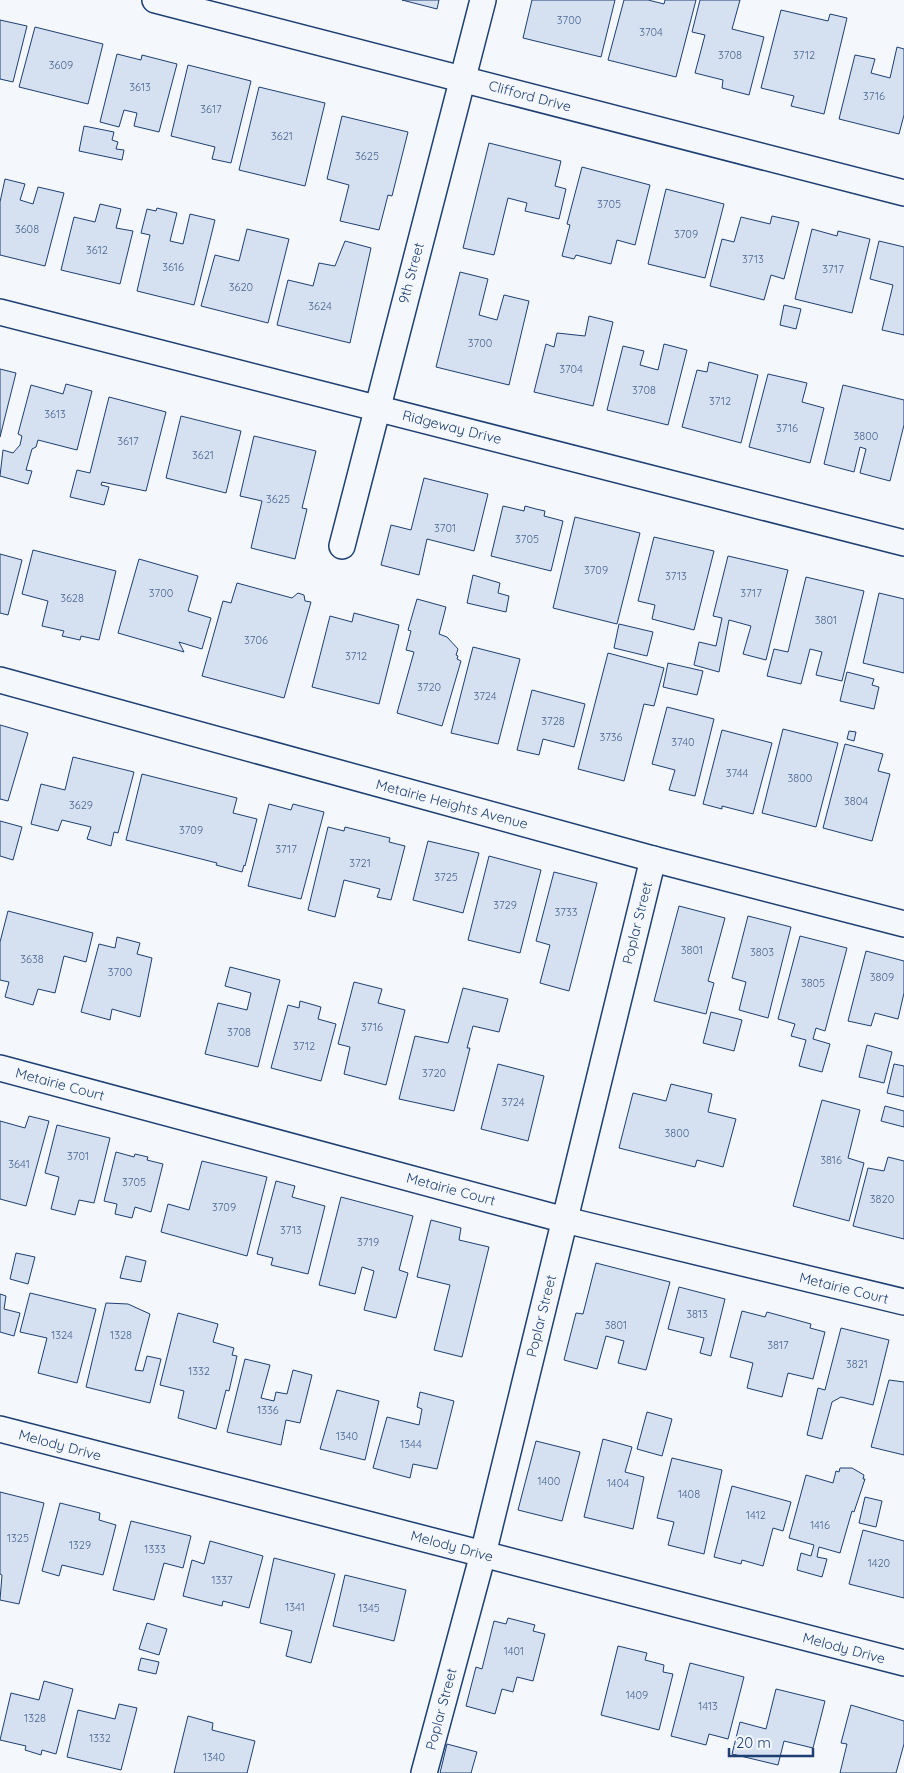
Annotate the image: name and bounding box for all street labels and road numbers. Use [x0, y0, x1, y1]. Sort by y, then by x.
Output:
street label: Clifford Drive [487, 76, 573, 116]
street label: 9th Street [394, 240, 428, 306]
street label: Ridgeway Drive [400, 406, 504, 448]
street label: Metairie Heights Avenue [374, 775, 530, 833]
street label: Poplar Street [618, 880, 656, 966]
street label: Metairie Court [13, 1063, 107, 1105]
street label: Metairie Court [404, 1168, 498, 1210]
street label: Metairie Court [797, 1268, 891, 1308]
street label: Poplar Street [522, 1273, 560, 1359]
street label: Melody Drive [17, 1425, 103, 1465]
street label: Melody Drive [409, 1526, 495, 1566]
street label: Melody Drive [801, 1628, 887, 1668]
street label: Poplar Street [421, 1666, 461, 1752]

